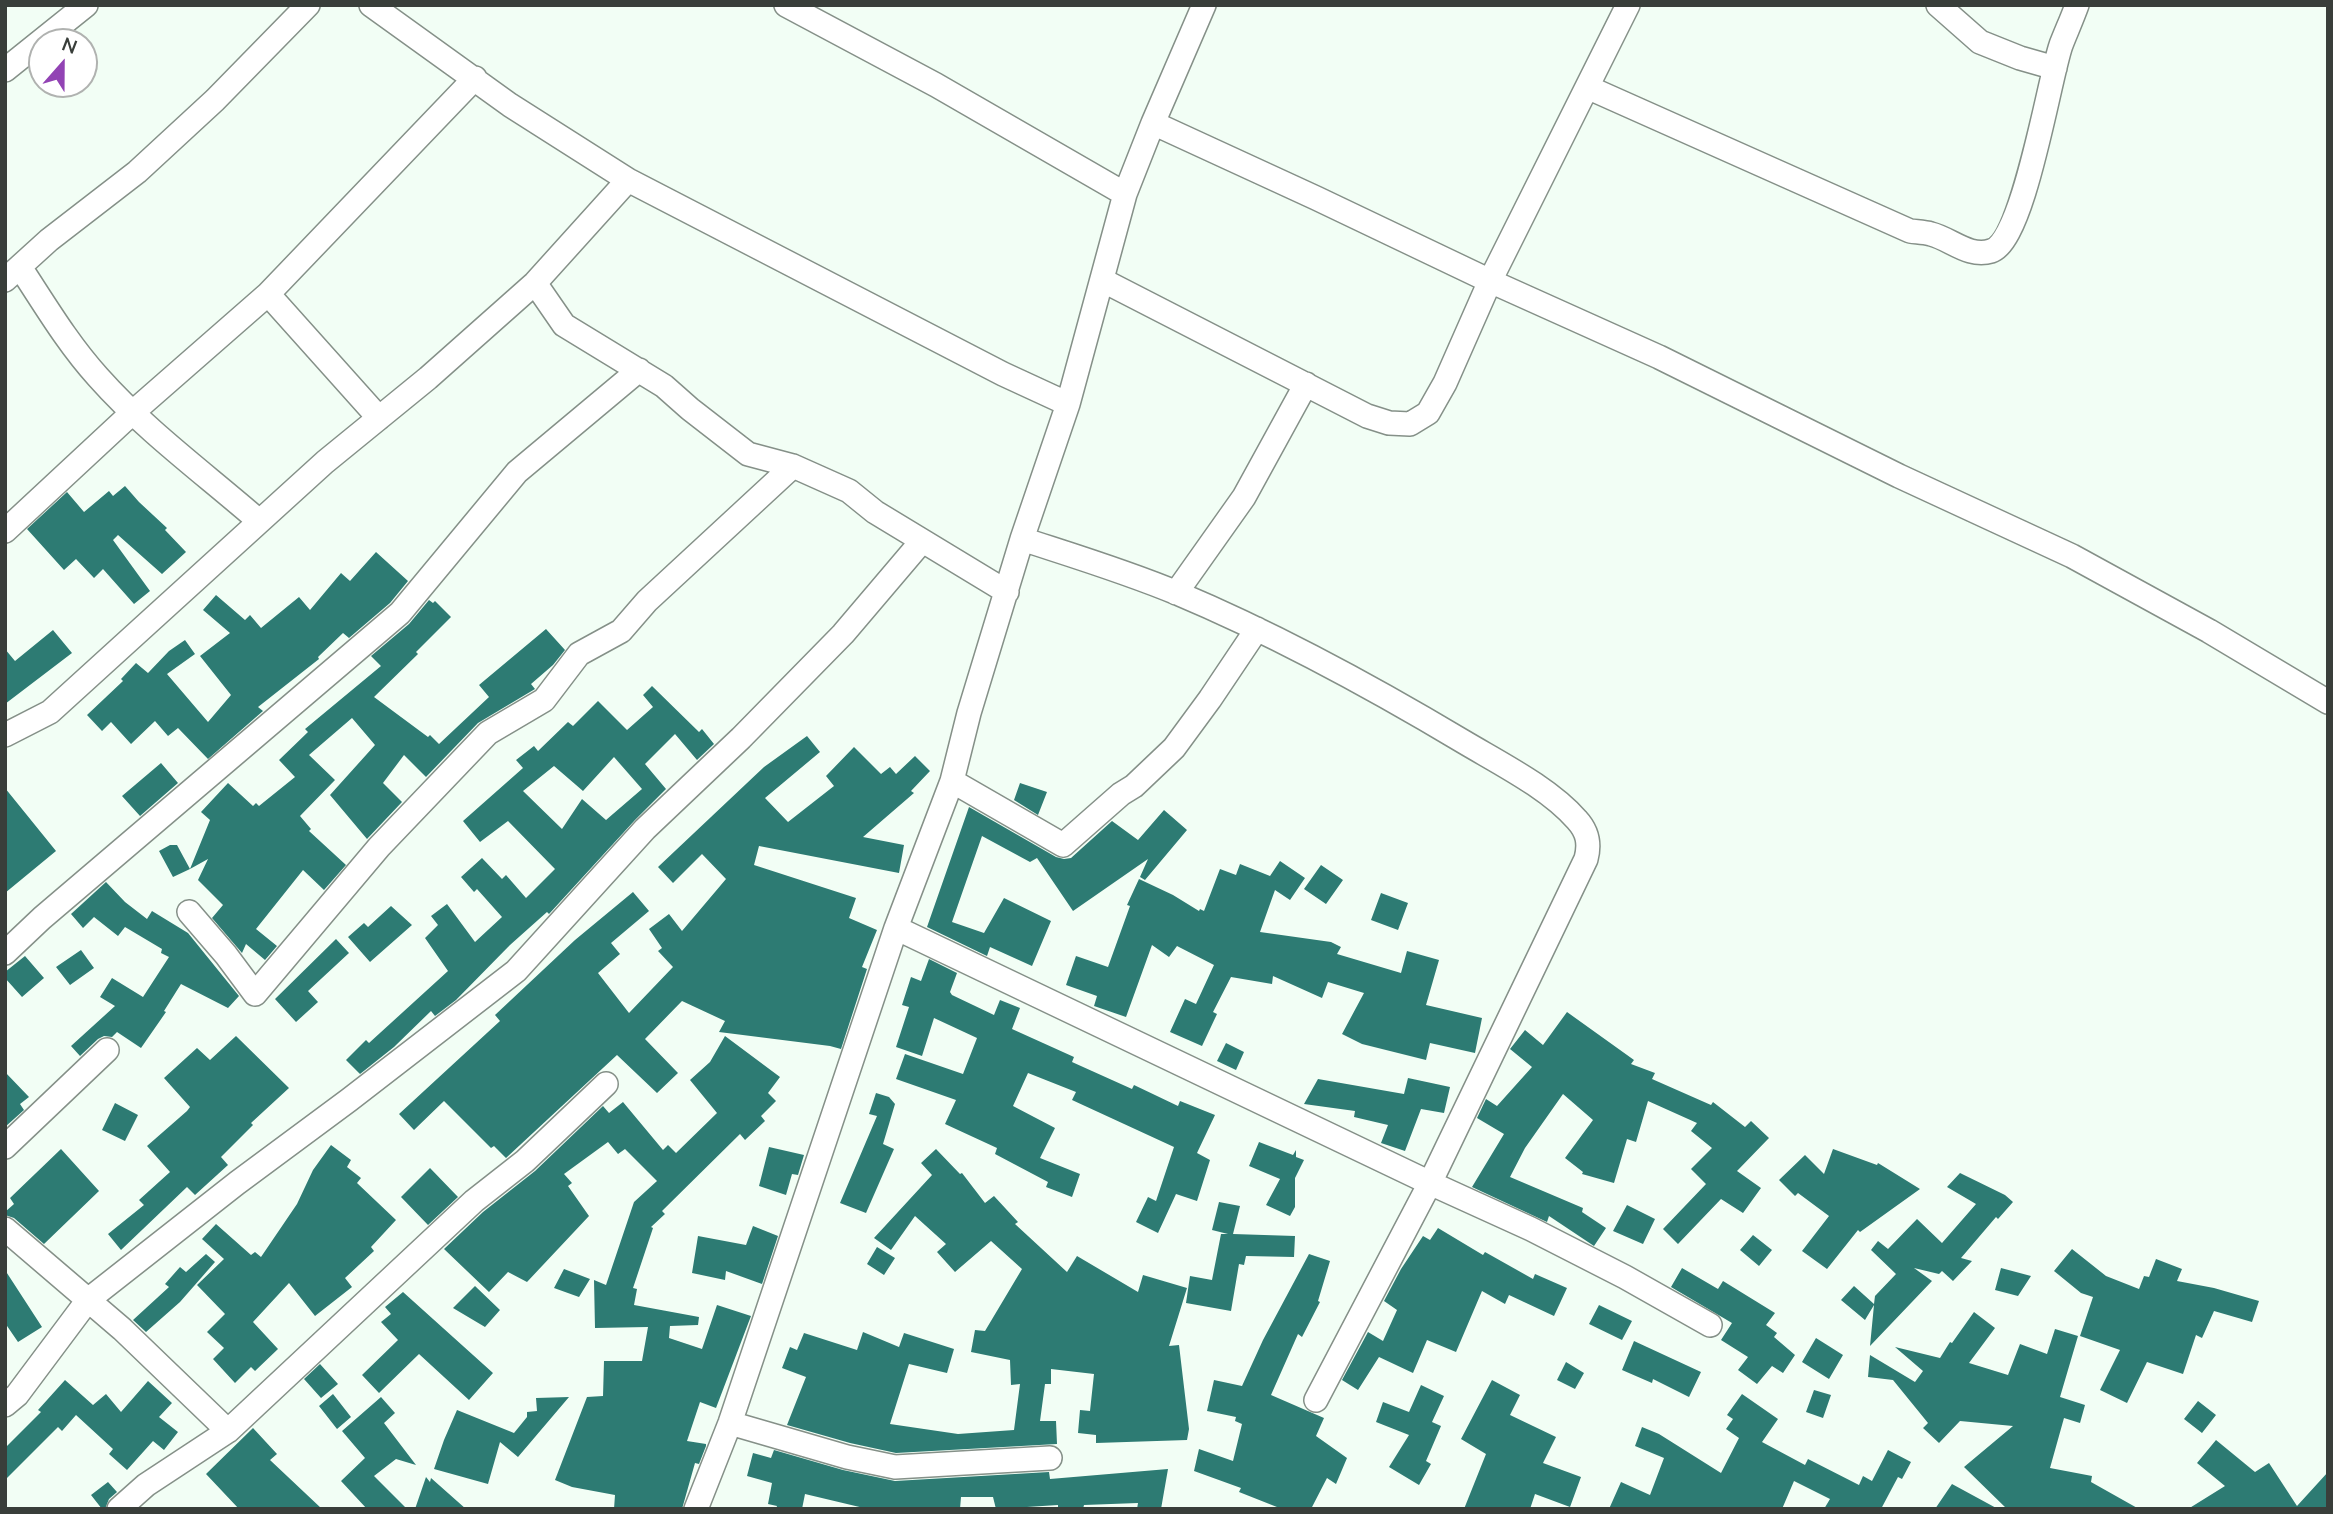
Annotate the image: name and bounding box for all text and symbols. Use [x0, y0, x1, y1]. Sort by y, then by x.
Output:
north arrow [28, 28, 98, 98]
text: N [59, 31, 81, 59]

